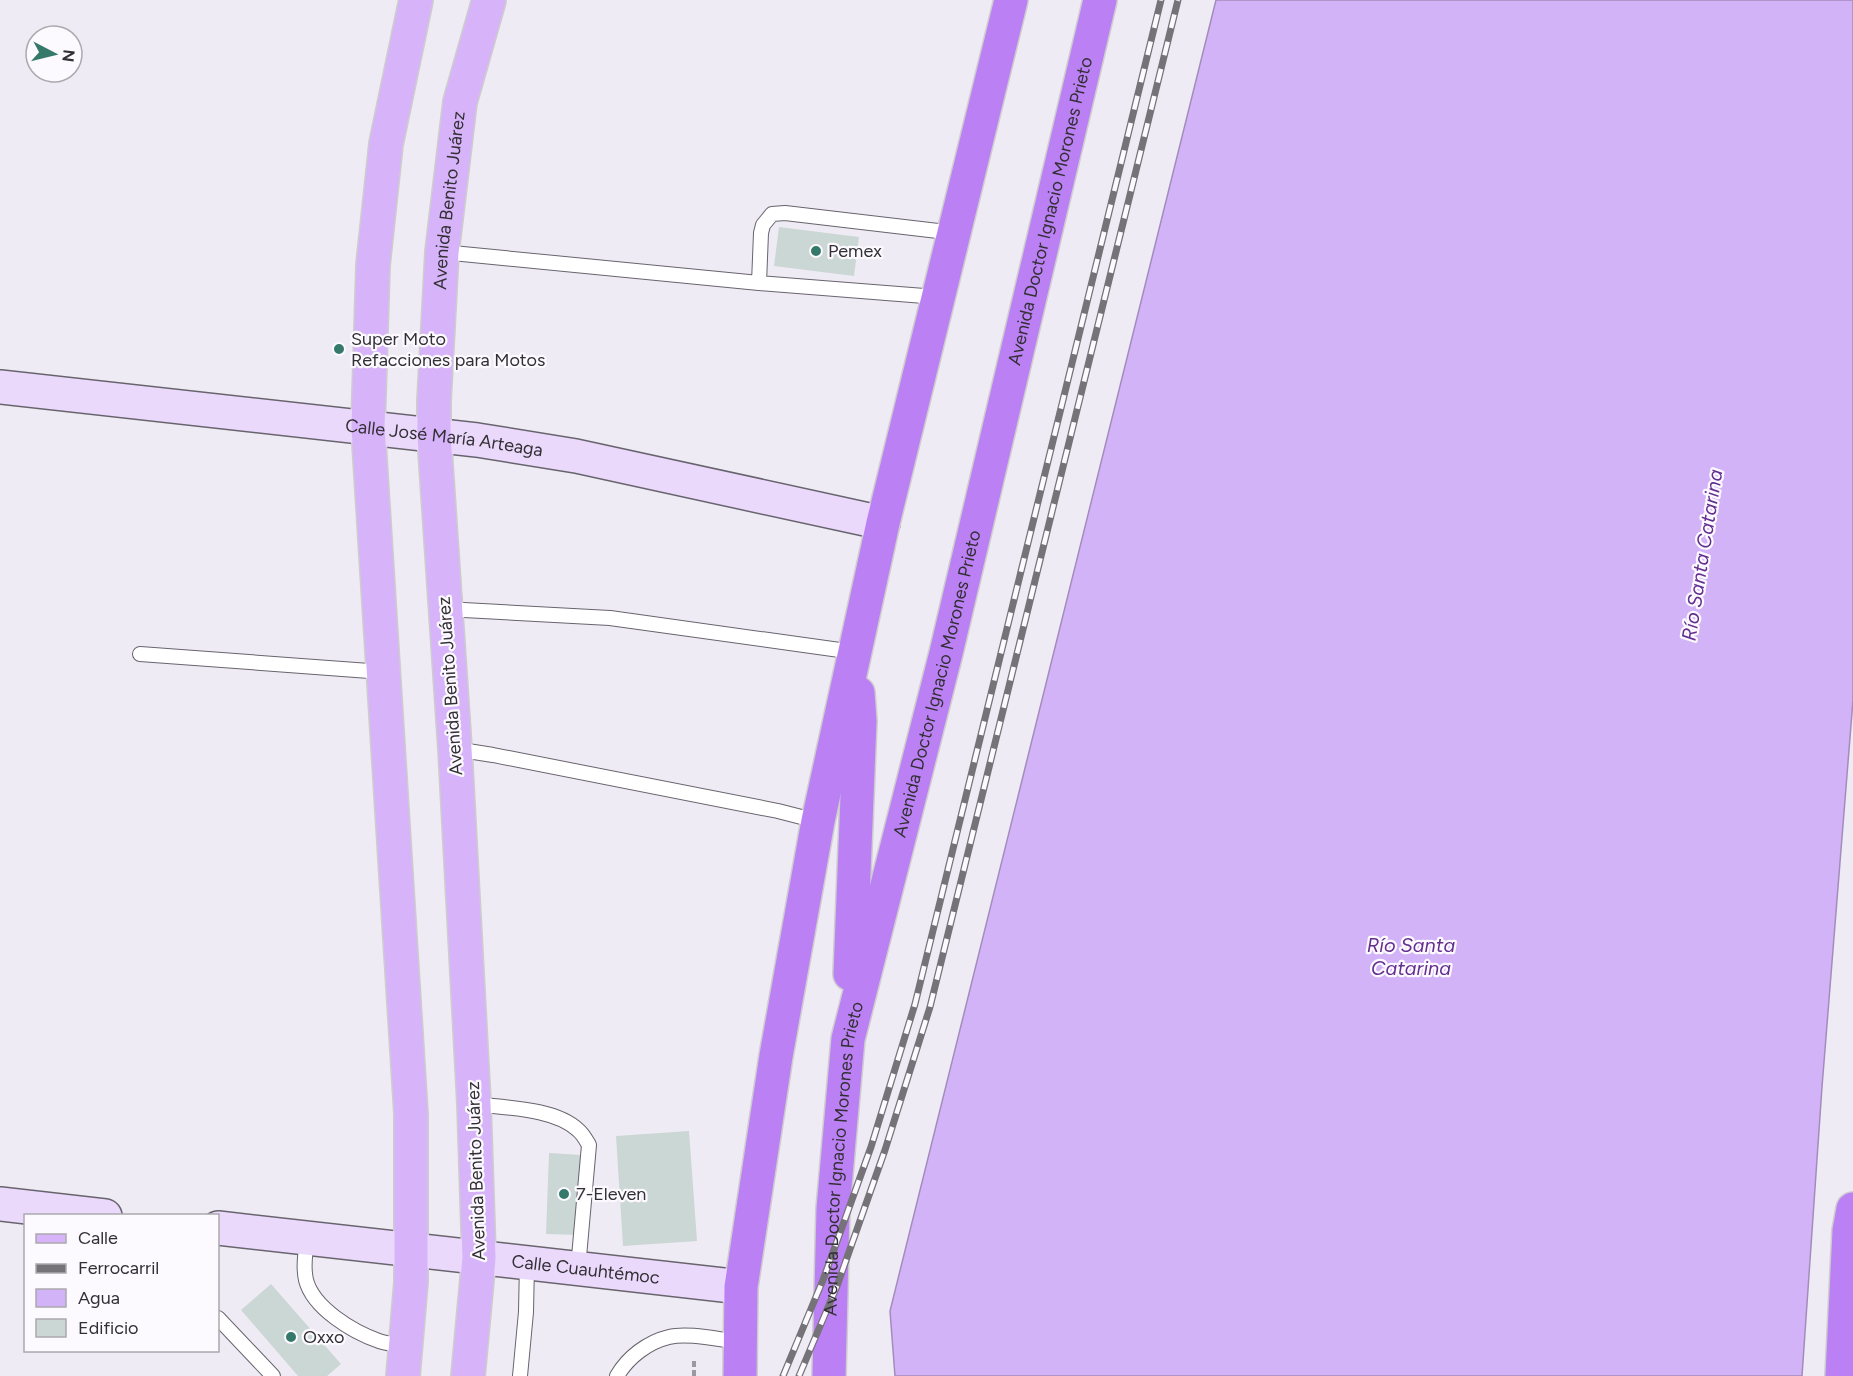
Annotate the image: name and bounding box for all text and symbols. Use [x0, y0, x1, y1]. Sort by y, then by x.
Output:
north arrow [24, 24, 84, 84]
text: N [58, 48, 79, 63]
street label: Avenida Doctor Ignacio Morones Prieto [1003, 55, 1097, 367]
street label: Avenida Benito Juárez [429, 110, 470, 290]
place label: Pemex [828, 240, 882, 262]
marker: Pemex [809, 244, 823, 258]
place label: Super Moto Refacciones para Motos [351, 328, 545, 371]
marker: Super Moto Refacciones para Motos [332, 342, 346, 356]
street label: Calle José María Arteaga [344, 414, 544, 461]
water label: Río Santa Catarina [1677, 467, 1727, 642]
street label: Avenida Doctor Ignacio Morones Prieto [889, 528, 986, 840]
street label: Avenida Benito Juárez [433, 596, 467, 776]
water label: Río Santa Catarina [1367, 933, 1455, 980]
street label: Avenida Doctor Ignacio Morones Prieto [819, 999, 868, 1316]
street label: Avenida Benito Juárez [462, 1081, 490, 1261]
place label: 7-Eleven [576, 1183, 646, 1205]
marker: 7-Eleven [557, 1187, 571, 1201]
legend [24, 1214, 219, 1352]
text: Calle [78, 1227, 118, 1249]
street label: Calle Cuauhtémoc [510, 1250, 661, 1289]
text: Ferrocarril [78, 1257, 159, 1279]
text: Agua [78, 1287, 120, 1309]
text: Edificio [78, 1317, 139, 1339]
place label: Oxxo [303, 1326, 344, 1348]
marker: Oxxo [284, 1330, 298, 1344]

